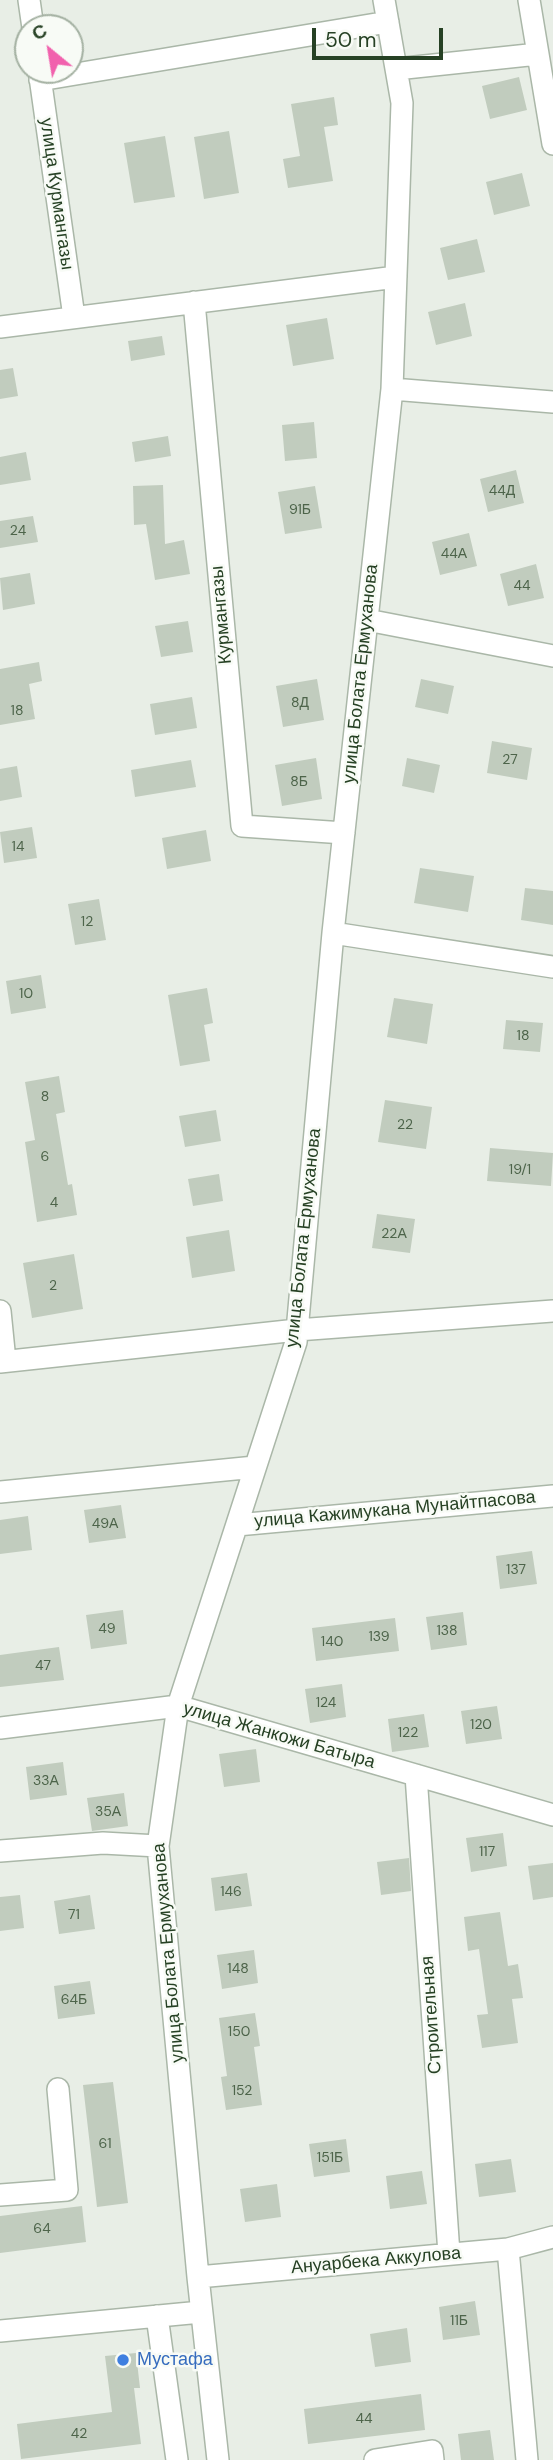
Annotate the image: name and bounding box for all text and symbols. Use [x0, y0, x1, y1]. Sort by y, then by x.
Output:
north arrow [14, 14, 84, 84]
scale bar [315, 14, 446, 58]
text: С [27, 18, 51, 46]
text: 50 m [325, 26, 376, 54]
street label: улица Курмангазы [35, 117, 77, 271]
house number: 44Д [489, 483, 515, 499]
house number: 91Б [289, 502, 311, 518]
house number: 24 [10, 523, 26, 539]
house number: 44А [441, 546, 467, 562]
street label: улица Болата Ермуханова [339, 563, 383, 785]
street label: Курмангазы [207, 565, 237, 665]
house number: 44 [514, 578, 530, 594]
house number: 8Д [291, 695, 309, 711]
house number: 18 [11, 703, 23, 719]
house number: 27 [502, 752, 518, 768]
house number: 8Б [290, 774, 308, 790]
house number: 14 [12, 839, 24, 855]
house number: 12 [81, 914, 93, 930]
house number: 10 [19, 986, 33, 1002]
house number: 18 [517, 1028, 529, 1044]
house number: 8 [41, 1089, 49, 1105]
house number: 22 [397, 1117, 413, 1133]
street label: улица Болата Ермуханова [282, 1127, 326, 1349]
house number: 6 [41, 1149, 49, 1165]
house number: 19/1 [509, 1162, 531, 1178]
house number: 4 [50, 1195, 58, 1211]
house number: 22А [381, 1226, 407, 1242]
house number: 2 [49, 1278, 57, 1294]
street label: улица Кажимукана Мунайтпасова [253, 1487, 537, 1533]
house number: 49А [92, 1516, 118, 1532]
house number: 137 [506, 1562, 526, 1578]
house number: 49 [98, 1621, 116, 1637]
house number: 138 [436, 1623, 458, 1639]
house number: 139 [368, 1629, 390, 1645]
house number: 140 [321, 1634, 343, 1650]
house number: 47 [35, 1658, 51, 1674]
house number: 124 [316, 1695, 336, 1711]
street label: улица Жанкожи Батыра [181, 1698, 377, 1774]
house number: 120 [470, 1717, 492, 1733]
house number: 122 [398, 1725, 418, 1741]
house number: 33А [33, 1773, 59, 1789]
house number: 35А [95, 1804, 121, 1820]
street label: улица Болата Ермуханова [149, 1842, 189, 2064]
house number: 117 [479, 1844, 495, 1860]
house number: 146 [220, 1884, 242, 1900]
house number: 71 [68, 1907, 80, 1923]
street label: Строительная [417, 1955, 447, 2075]
house number: 148 [227, 1961, 249, 1977]
house number: 64Б [61, 1992, 87, 2008]
house number: 150 [228, 2024, 250, 2040]
house number: 152 [232, 2083, 252, 2099]
house number: 61 [98, 2136, 112, 2152]
house number: 151Б [317, 2150, 343, 2166]
house number: 64 [33, 2221, 51, 2237]
street label: Ануарбека Аккулова [290, 2243, 462, 2279]
house number: 11Б [450, 2313, 468, 2329]
place label: Мустафа [137, 2349, 213, 2371]
marker: Мустафа [115, 2352, 131, 2368]
house number: 44 [356, 2411, 372, 2427]
house number: 42 [71, 2426, 87, 2442]

